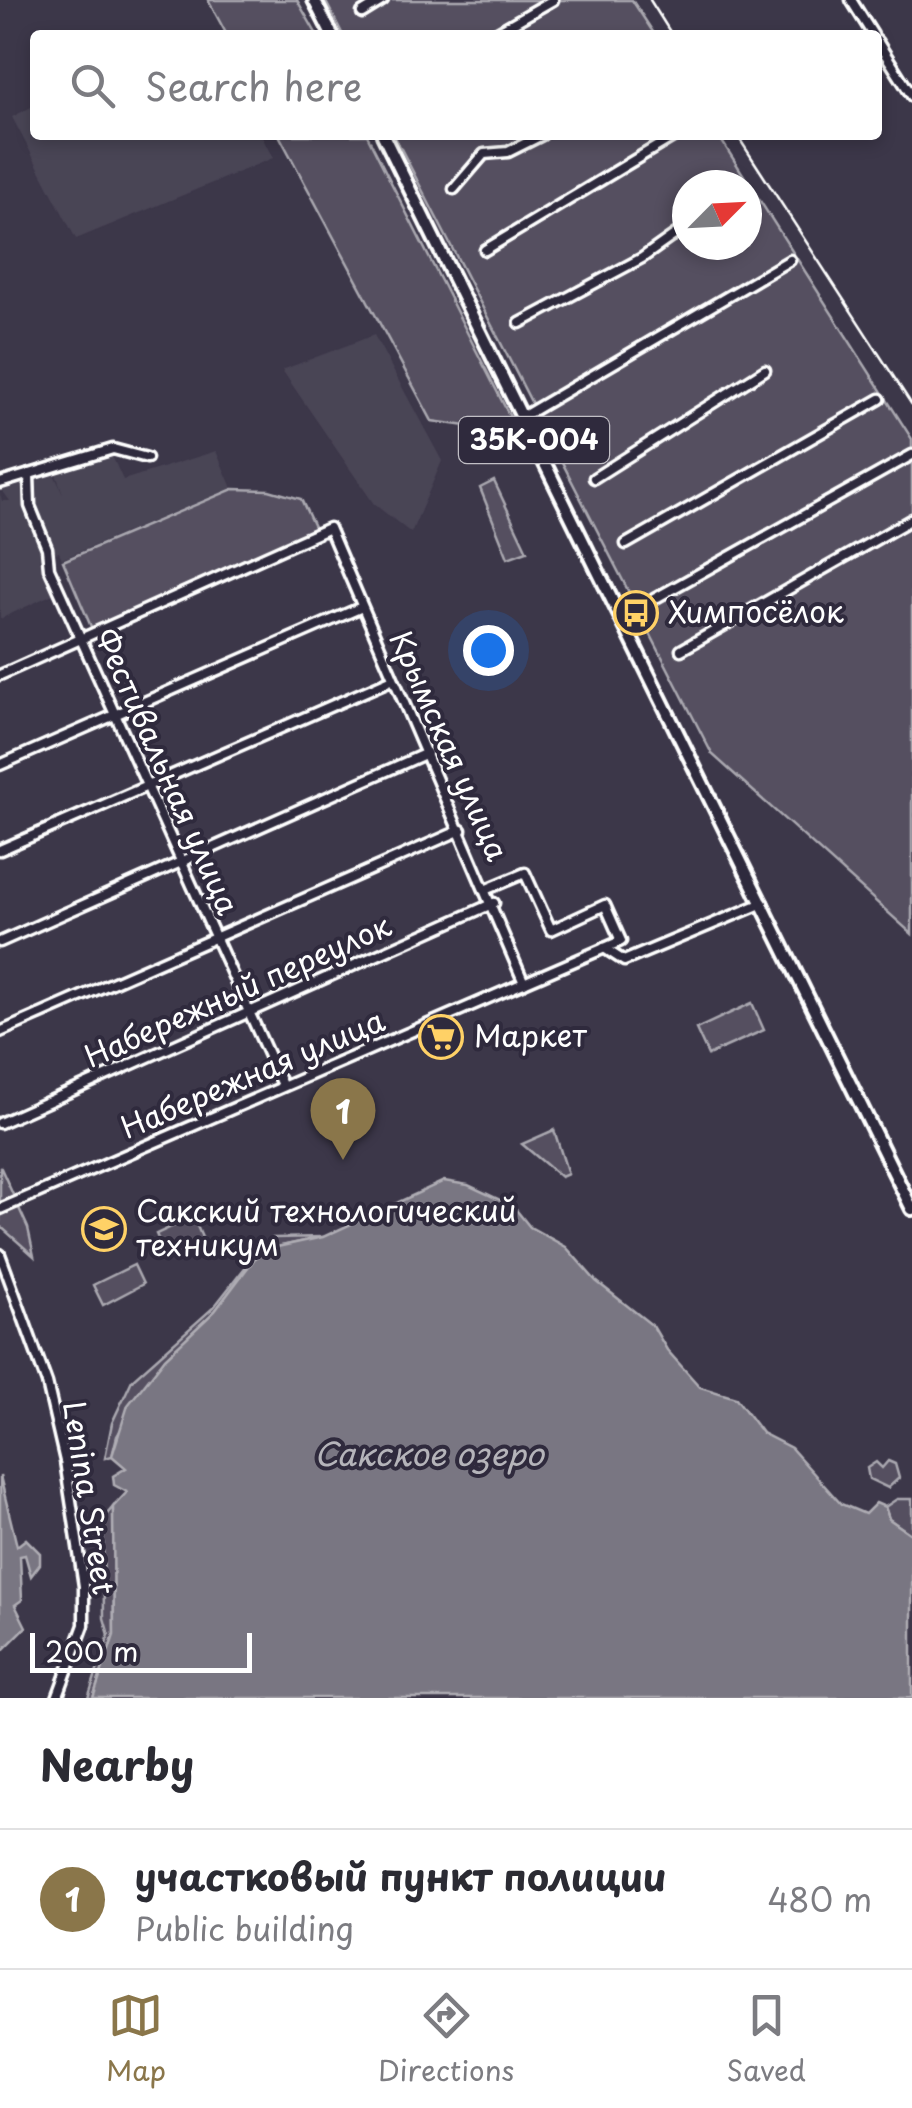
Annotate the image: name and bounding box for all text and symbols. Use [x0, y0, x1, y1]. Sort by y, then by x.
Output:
search box [30, 30, 882, 140]
text: Search here [145, 57, 362, 114]
icon: search [65, 58, 120, 113]
north arrow [672, 170, 762, 260]
road number: 35К-004 [459, 417, 609, 463]
place label: Химпосёлок [668, 588, 844, 633]
bus stop icon: Химпосёлок [613, 590, 659, 636]
street label: Фестивальная улица [85, 621, 252, 921]
street label: Крымская улица [379, 623, 521, 867]
your location [463, 625, 514, 676]
street label: Набережный переулок [76, 902, 398, 1078]
street label: Набережная улица [113, 997, 391, 1149]
place label: Маркет [474, 1012, 587, 1057]
supermarket icon: Маркет [418, 1014, 464, 1060]
pin: 1 [310, 1078, 376, 1160]
place label: Сакский технологический техникум [136, 1187, 516, 1266]
school or university icon: Сакский технологический техникум [81, 1206, 127, 1252]
street label: Lenina Street [53, 1397, 128, 1598]
water label: Сакское озеро [314, 1429, 546, 1477]
scale bar [30, 1628, 252, 1672]
text: 200 m [45, 1629, 138, 1672]
text: Nearby [40, 1732, 194, 1795]
text: участковый пункт полиции [135, 1847, 667, 1904]
text: 1 [65, 1875, 80, 1923]
text: 480 m [767, 1875, 872, 1923]
text: Public building [135, 1904, 354, 1952]
tab: Map [106, 1988, 166, 2091]
tab: Directions [378, 1988, 514, 2091]
tab: Saved [726, 1988, 806, 2091]

